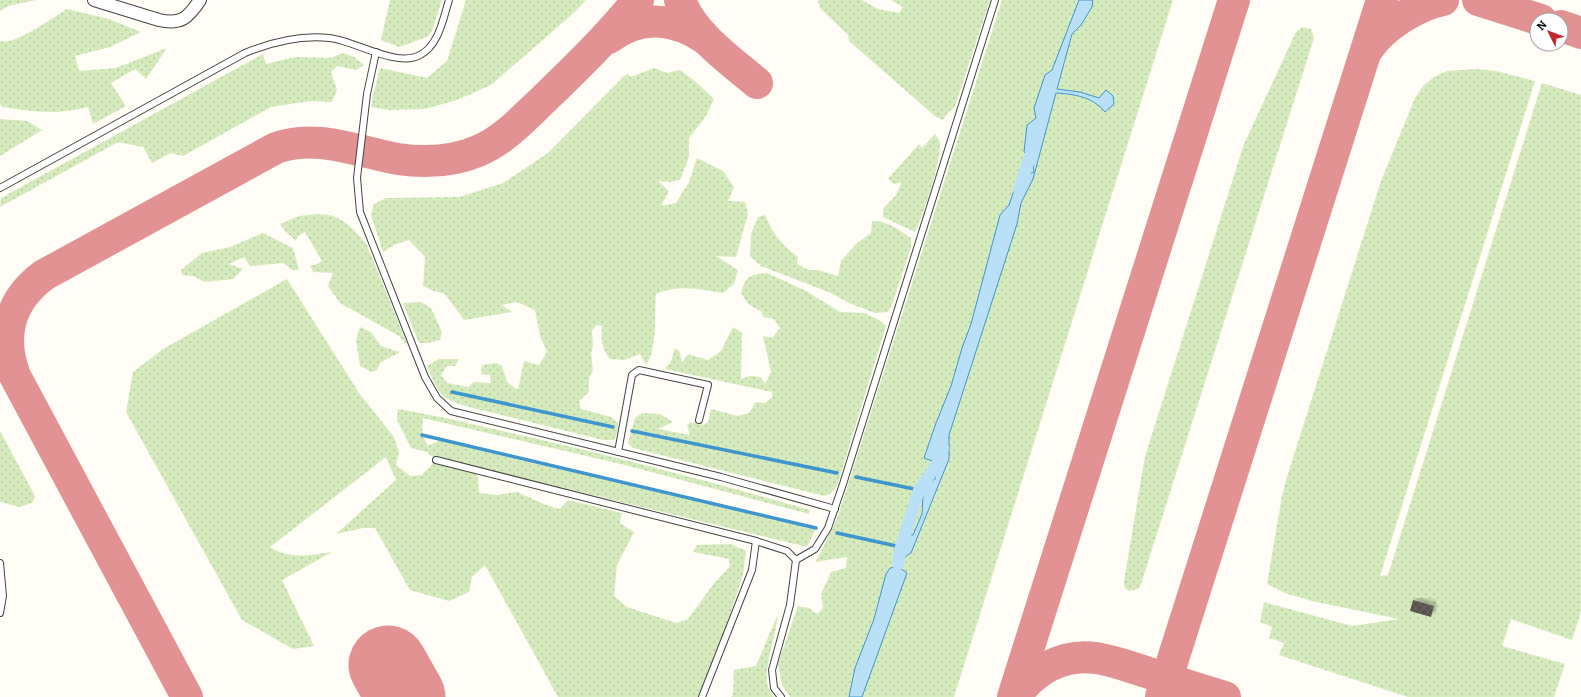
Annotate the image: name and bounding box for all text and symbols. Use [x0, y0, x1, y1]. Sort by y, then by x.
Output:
north arrow [1529, 12, 1569, 52]
text: N [1534, 18, 1550, 33]

